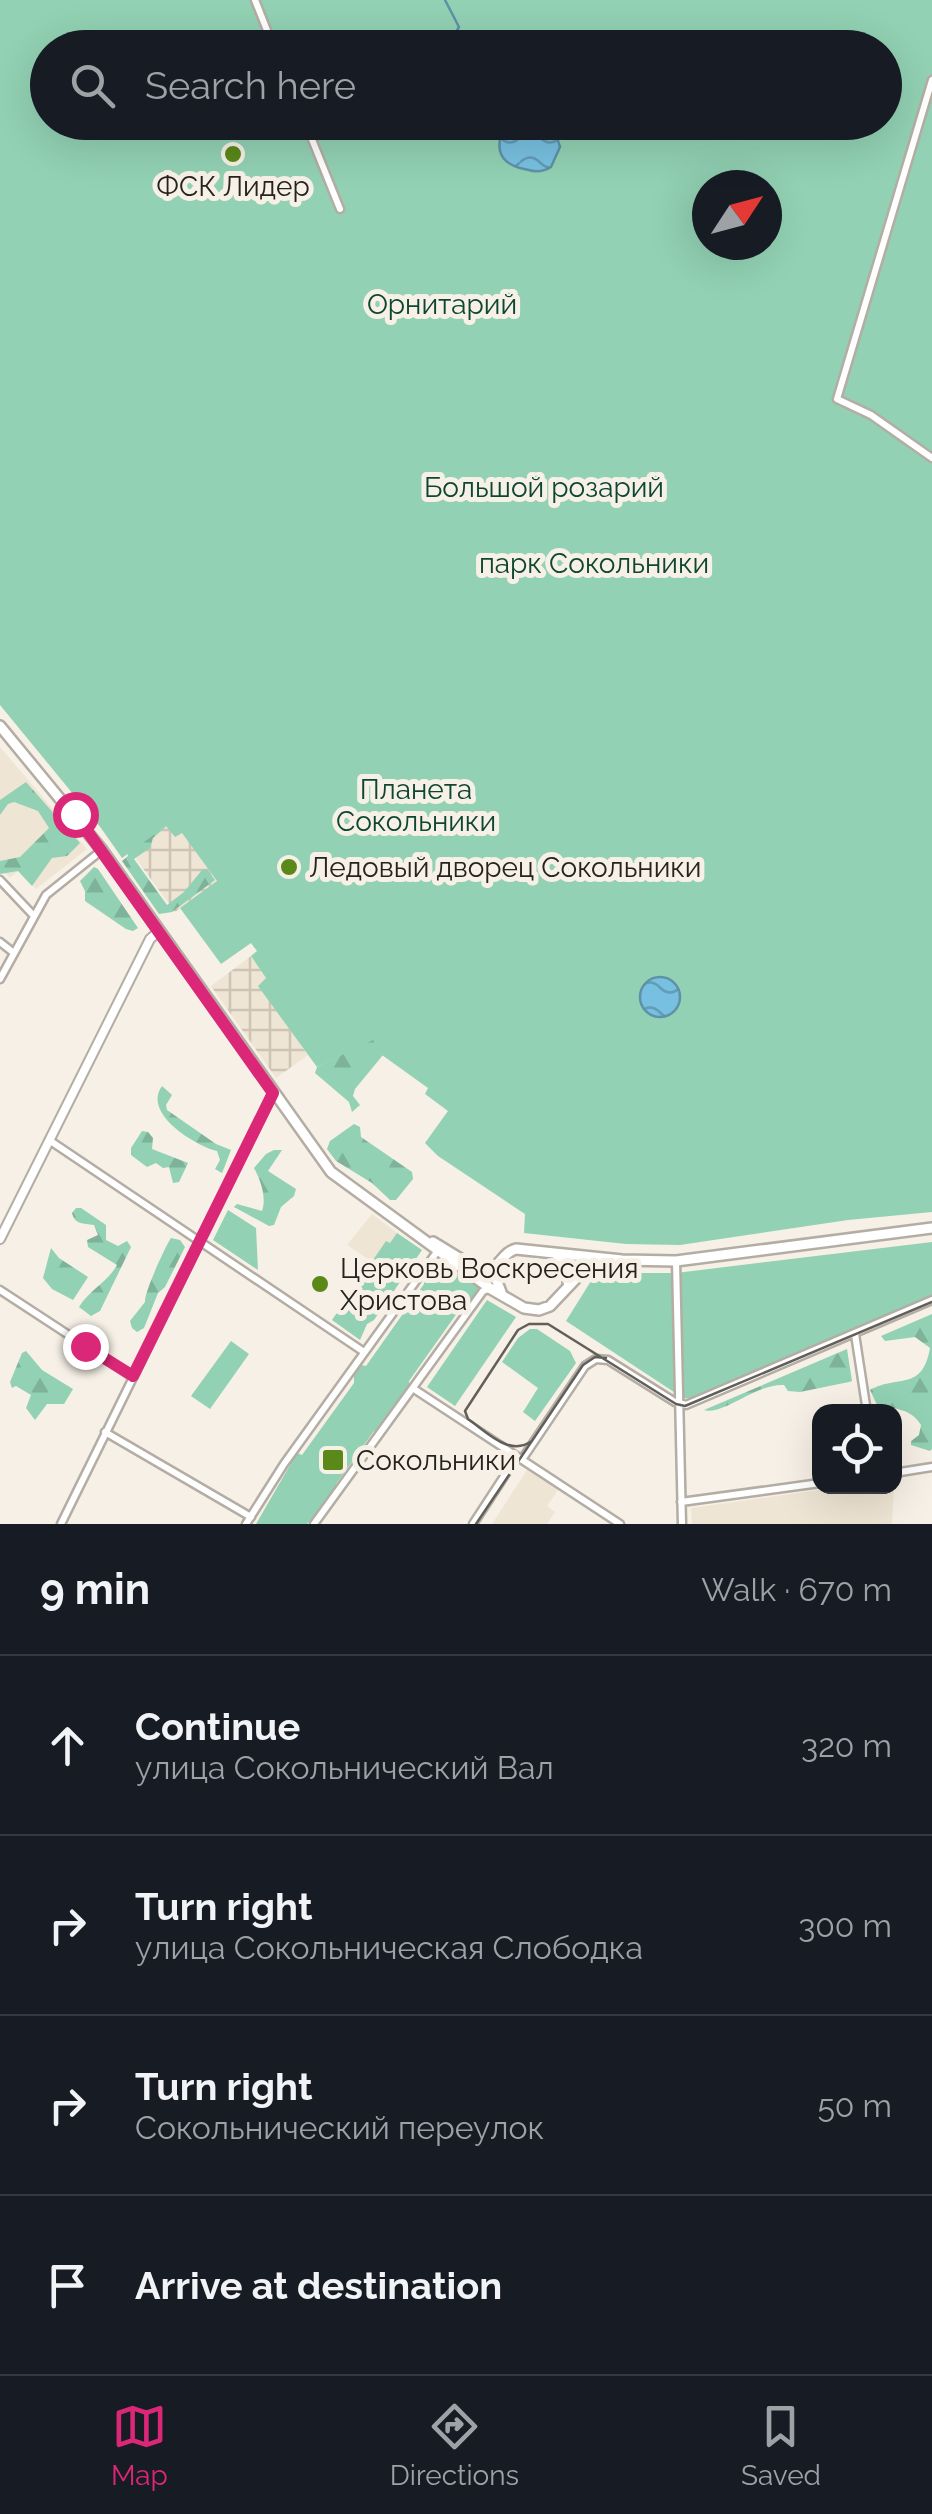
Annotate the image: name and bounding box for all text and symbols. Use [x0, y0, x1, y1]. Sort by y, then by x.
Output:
search box [30, 30, 902, 140]
icon: search [65, 58, 120, 113]
text: Search here [145, 63, 356, 108]
marker: ФСК Лидер [222, 143, 244, 165]
place label: ФСК Лидер [156, 170, 310, 203]
north arrow [692, 170, 782, 260]
park label: Орнитарий [367, 288, 517, 321]
park label: Большой розарий [424, 471, 664, 504]
park label: парк Сокольники [479, 547, 709, 580]
park label: Планета Сокольники [336, 773, 496, 838]
route start [53, 792, 99, 838]
place label: Ледовый дворец Сокольники [309, 851, 701, 884]
marker: Ледовый дворец Сокольники [278, 856, 300, 878]
place label: Церковь Воскресения Христова [340, 1252, 639, 1317]
marker: Церковь Воскресения Христова [309, 1273, 331, 1295]
route end [63, 1324, 109, 1370]
map controls [812, 1404, 902, 1494]
button: locate [812, 1404, 902, 1494]
place label: Сокольники [356, 1444, 516, 1477]
marker: Сокольники [320, 1447, 346, 1473]
text: 9 min [40, 1565, 150, 1614]
text: Walk · 670 m [701, 1571, 892, 1608]
text: Continue [135, 1704, 300, 1749]
icon: ahead [40, 1718, 95, 1773]
text: 320 m [801, 1727, 892, 1764]
text: улица Сокольнический Вал [135, 1749, 554, 1786]
text: Turn right [135, 1884, 312, 1929]
icon: right [40, 1898, 95, 1953]
text: 300 m [798, 1907, 892, 1944]
text: улица Сокольническая Слободка [135, 1929, 643, 1966]
text: Turn right [135, 2064, 312, 2109]
icon: right [40, 2078, 95, 2133]
text: 50 m [817, 2087, 892, 2124]
text: Сокольнический переулок [135, 2109, 544, 2146]
icon: arrive [40, 2258, 95, 2313]
text: Arrive at destination [135, 2263, 502, 2308]
tab: Map [111, 2399, 168, 2492]
tab: Directions [390, 2399, 519, 2492]
tab: Saved [741, 2399, 821, 2492]

